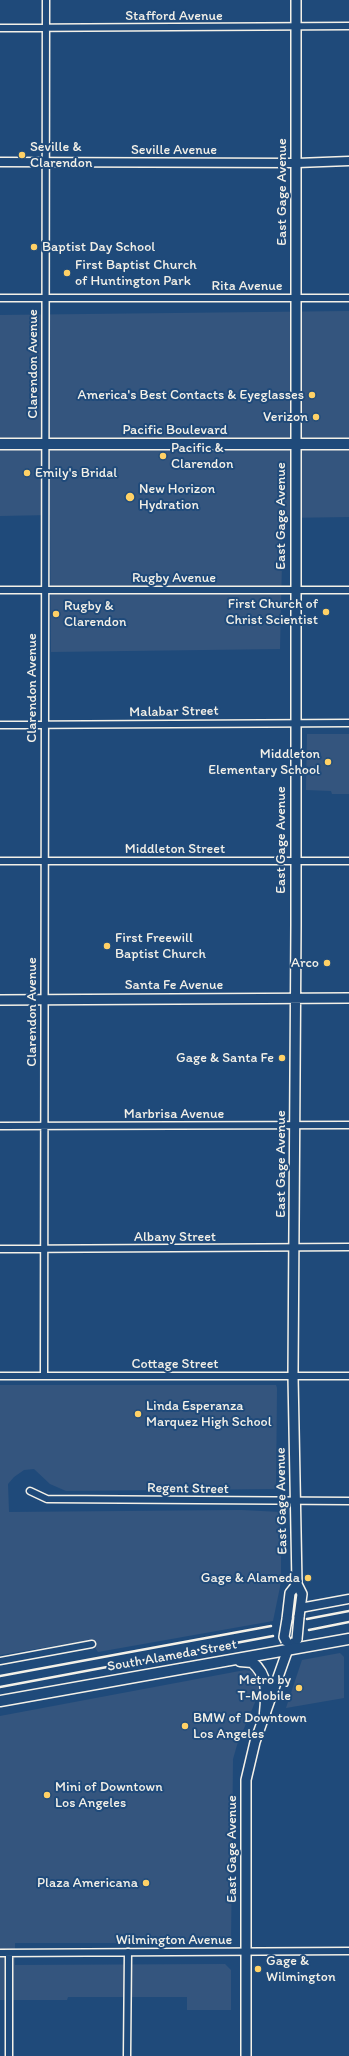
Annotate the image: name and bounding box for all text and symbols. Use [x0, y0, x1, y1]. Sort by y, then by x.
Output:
street label: Stafford Avenue [125, 8, 223, 24]
street label: East Gage Avenue [274, 138, 290, 246]
place label: Seville & Clarendon [30, 139, 92, 172]
street label: Seville Avenue [131, 142, 217, 158]
marker: Seville & Clarendon [17, 150, 27, 160]
place label: Baptist Day School [42, 239, 155, 255]
marker: Baptist Day School [29, 242, 39, 252]
place label: First Baptist Church of Huntington Park [75, 257, 197, 290]
marker: First Baptist Church of Huntington Park [62, 268, 72, 278]
street label: Rita Avenue [211, 278, 283, 294]
street label: Clarendon Avenue [25, 309, 41, 419]
place label: America's Best Contacts & Eyeglasses [78, 387, 304, 403]
marker: America's Best Contacts & Eyeglasses [307, 390, 317, 400]
place label: Verizon [263, 409, 308, 425]
marker: Verizon [311, 412, 321, 422]
street label: Pacific Boulevard [122, 422, 228, 438]
place label: Pacific & Clarendon [171, 440, 233, 472]
marker: Pacific & Clarendon [158, 451, 168, 461]
street label: East Gage Avenue [273, 462, 289, 570]
place label: Emily's Bridal [35, 465, 117, 481]
marker: Emily's Bridal [22, 468, 32, 478]
place label: New Horizon Hydration [139, 481, 215, 514]
marker: New Horizon Hydration [124, 491, 136, 503]
street label: Rugby Avenue [132, 570, 216, 586]
place label: First Church of Christ Scientist [225, 596, 318, 628]
place label: Rugby & Clarendon [64, 598, 126, 630]
marker: First Church of Christ Scientist [321, 607, 331, 617]
marker: Rugby & Clarendon [51, 609, 61, 619]
street label: Clarendon Avenue [24, 633, 40, 743]
street label: Malabar Street [129, 703, 219, 721]
place label: Middleton Elementary School [208, 746, 320, 778]
marker: Middleton Elementary School [323, 757, 333, 767]
street label: East Gage Avenue [273, 786, 289, 894]
street label: Middleton Street [125, 841, 225, 857]
place label: First Freewill Baptist Church [115, 930, 206, 962]
marker: First Freewill Baptist Church [102, 941, 112, 951]
place label: Arco [291, 955, 319, 971]
street label: Clarendon Avenue [24, 957, 40, 1067]
marker: Arco [322, 958, 332, 968]
street label: Santa Fe Avenue [125, 977, 223, 993]
place label: Gage & Santa Fe [176, 1050, 274, 1066]
marker: Gage & Santa Fe [277, 1053, 287, 1063]
street label: Marbrisa Avenue [124, 1106, 224, 1122]
street label: East Gage Avenue [273, 1110, 289, 1218]
street label: Albany Street [134, 1229, 216, 1245]
street label: Cottage Street [131, 1356, 219, 1372]
place label: Linda Esperanza Marquez High School [146, 1398, 272, 1430]
marker: Linda Esperanza Marquez High School [133, 1409, 143, 1419]
street label: East Gage Avenue [273, 1447, 291, 1555]
street label: Regent Street [147, 1480, 229, 1498]
place label: Gage & Alameda [201, 1570, 300, 1586]
marker: Gage & Alameda [303, 1573, 313, 1583]
street label: South Alameda Street [106, 1636, 238, 1676]
place label: Metro by T-Mobile [237, 1672, 291, 1704]
marker: Metro by T-Mobile [294, 1683, 304, 1693]
place label: BMW of Downtown Los Angeles [193, 1710, 307, 1742]
marker: BMW of Downtown Los Angeles [180, 1721, 190, 1731]
place label: Mini of Downtown Los Angeles [55, 1779, 163, 1812]
marker: Mini of Downtown Los Angeles [42, 1790, 52, 1800]
street label: East Gage Avenue [224, 1795, 240, 1903]
place label: Plaza Americana [37, 1875, 138, 1891]
marker: Plaza Americana [141, 1878, 151, 1888]
street label: Wilmington Avenue [116, 1932, 232, 1948]
place label: Gage & Wilmington [266, 1953, 336, 1986]
marker: Gage & Wilmington [253, 1964, 263, 1974]

